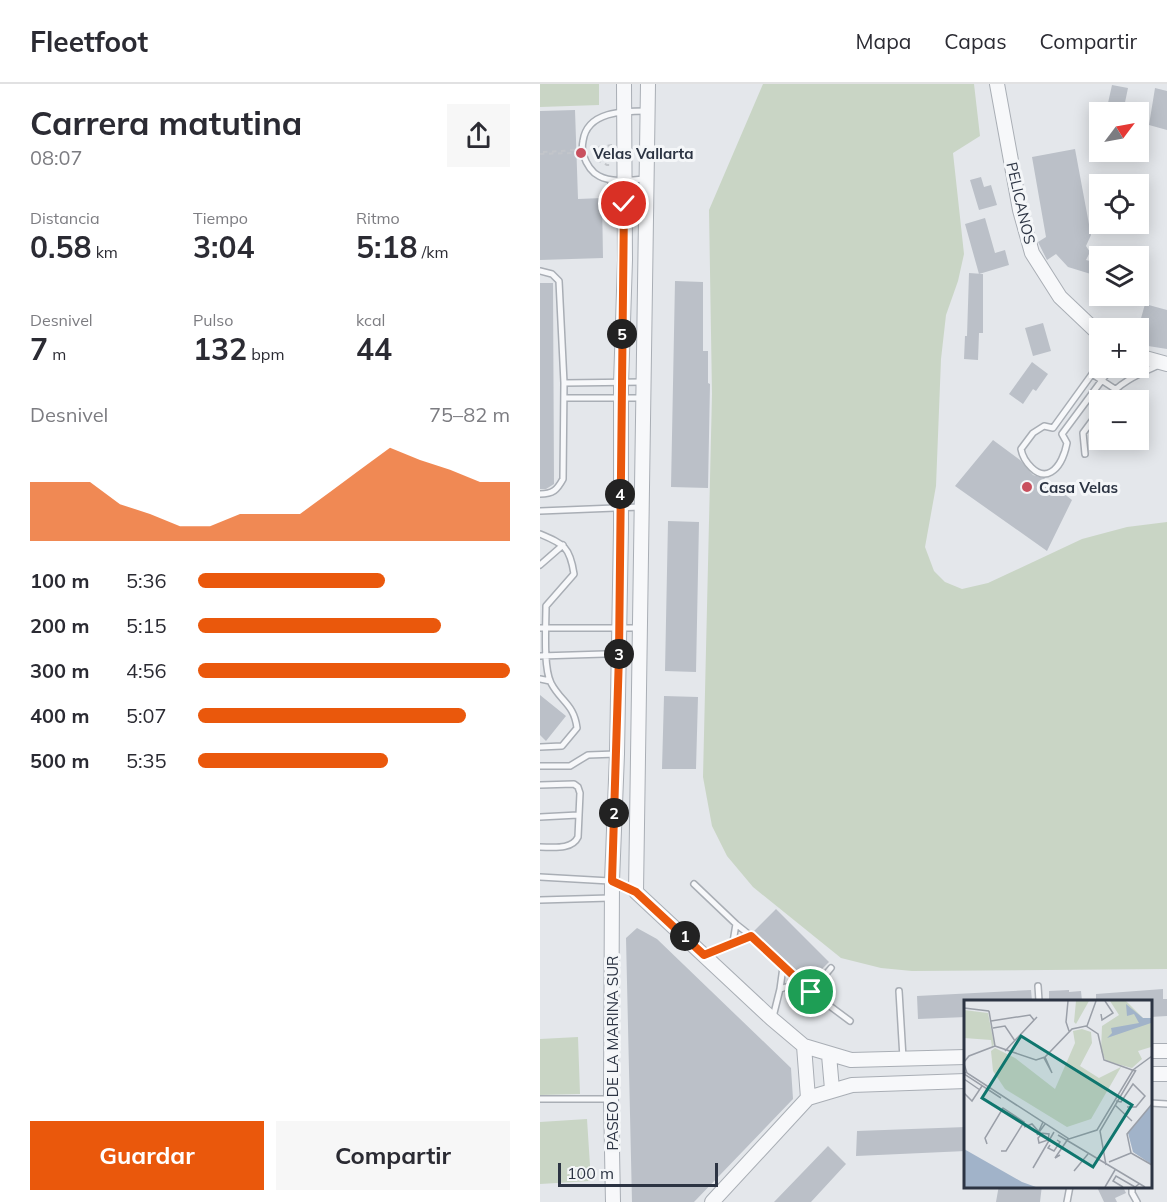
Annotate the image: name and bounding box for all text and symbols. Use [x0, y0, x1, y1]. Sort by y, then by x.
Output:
text: Fleetfoot [30, 24, 148, 59]
text: Mapa [856, 28, 911, 54]
text: Capas [944, 28, 1007, 54]
text: Compartir [1040, 28, 1137, 54]
text: Carrera matutina [30, 102, 302, 143]
north arrow [1089, 102, 1149, 162]
map controls [1089, 102, 1149, 450]
button: share [447, 104, 510, 167]
place label: Velas Vallarta [592, 144, 694, 163]
text: 08:07 [30, 145, 83, 170]
marker: Velas Vallarta [574, 146, 588, 160]
street label: PELICANOS [1002, 160, 1040, 246]
button: locate [1089, 174, 1149, 234]
pin [598, 178, 649, 229]
icon: check [607, 187, 640, 220]
text: Distancia [30, 208, 100, 228]
text: Tiempo [193, 208, 248, 228]
text: Ritmo [356, 208, 400, 228]
text: 0.58 [30, 228, 91, 266]
text: 3:04 [193, 228, 254, 266]
text: 5:18 [356, 228, 417, 266]
text: km [91, 242, 118, 262]
text: /km [417, 242, 448, 262]
button: layers [1089, 246, 1149, 306]
text: Desnivel [30, 310, 93, 330]
text: Pulso [193, 310, 233, 330]
text: kcal [356, 310, 385, 330]
button: + [1089, 318, 1149, 378]
pin: 5 [607, 319, 637, 349]
text: 5 [617, 324, 627, 344]
text: 7 [30, 330, 48, 368]
text: 132 [193, 330, 247, 368]
text: 44 [356, 330, 392, 368]
text: m [48, 344, 66, 364]
text: bpm [247, 344, 284, 364]
button: − [1089, 390, 1149, 450]
text: Desnivel [30, 402, 108, 427]
text: 75–82 m [429, 402, 510, 427]
place label: Casa Velas [1039, 478, 1118, 497]
pin: 4 [605, 479, 635, 509]
marker: Casa Velas [1020, 480, 1034, 494]
text: 4 [615, 484, 625, 504]
text: 100 m [30, 568, 89, 593]
text: 5:36 [126, 568, 167, 593]
text: 200 m [30, 613, 89, 638]
text: 5:15 [126, 613, 167, 638]
pin: 3 [604, 639, 634, 669]
text: 3 [614, 644, 624, 664]
text: 300 m [30, 658, 89, 683]
text: 4:56 [126, 658, 167, 683]
text: 400 m [30, 703, 89, 728]
text: 5:07 [126, 703, 167, 728]
text: 500 m [30, 748, 89, 773]
text: 5:35 [126, 748, 167, 773]
pin: 2 [599, 798, 629, 828]
text: 2 [609, 803, 619, 823]
pin: 1 [670, 921, 700, 951]
text: 1 [680, 926, 690, 946]
street label: PASEO DE LA MARINA SUR [603, 956, 622, 1150]
pin [785, 966, 836, 1017]
icon: arrive [794, 975, 827, 1008]
inset map [964, 1000, 1152, 1187]
button: Guardar [30, 1121, 264, 1190]
button: Compartir [276, 1121, 510, 1190]
scale bar [558, 1160, 718, 1188]
text: 100 m [567, 1163, 614, 1183]

